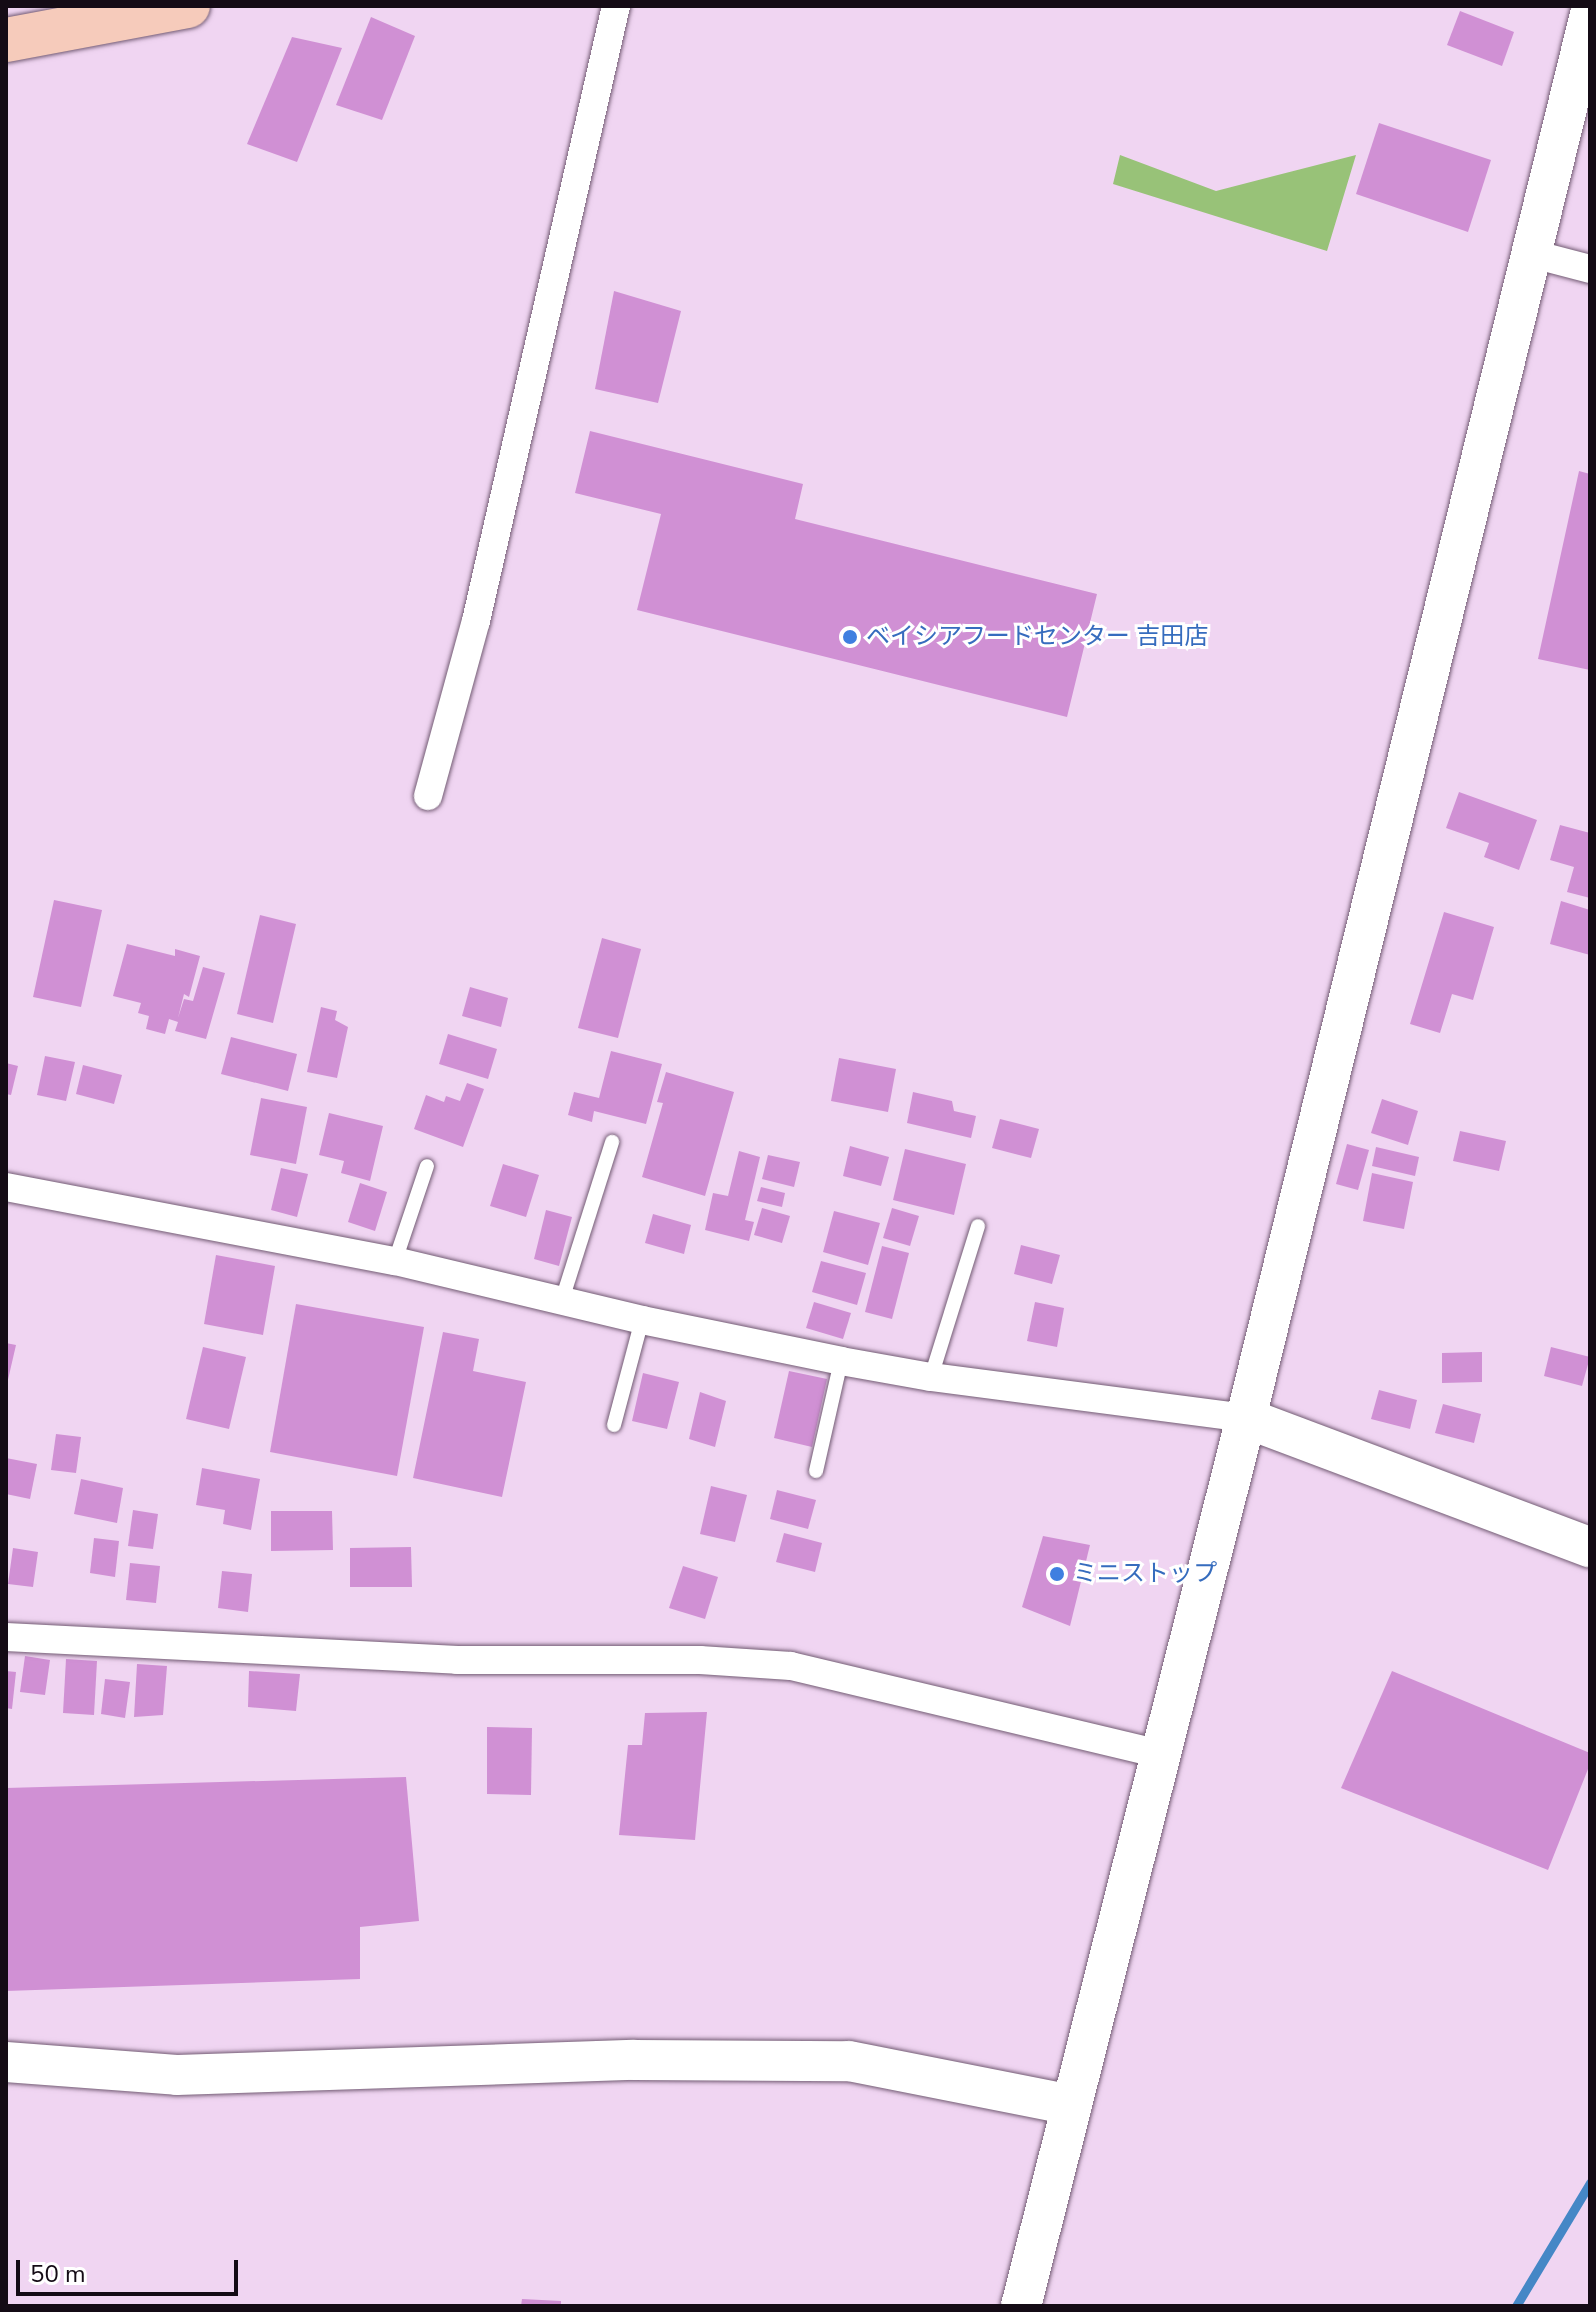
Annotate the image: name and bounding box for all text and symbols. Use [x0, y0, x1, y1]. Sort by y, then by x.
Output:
place label: ベイシアフードセンター 吉田店 [866, 623, 1208, 651]
marker: ベイシアフードセンター 吉田店 [841, 628, 859, 646]
place label: ミニストップ [1073, 1560, 1217, 1588]
marker: ミニストップ [1048, 1565, 1066, 1583]
scale bar [20, 2244, 242, 2294]
text: 50 m [30, 2258, 86, 2290]

